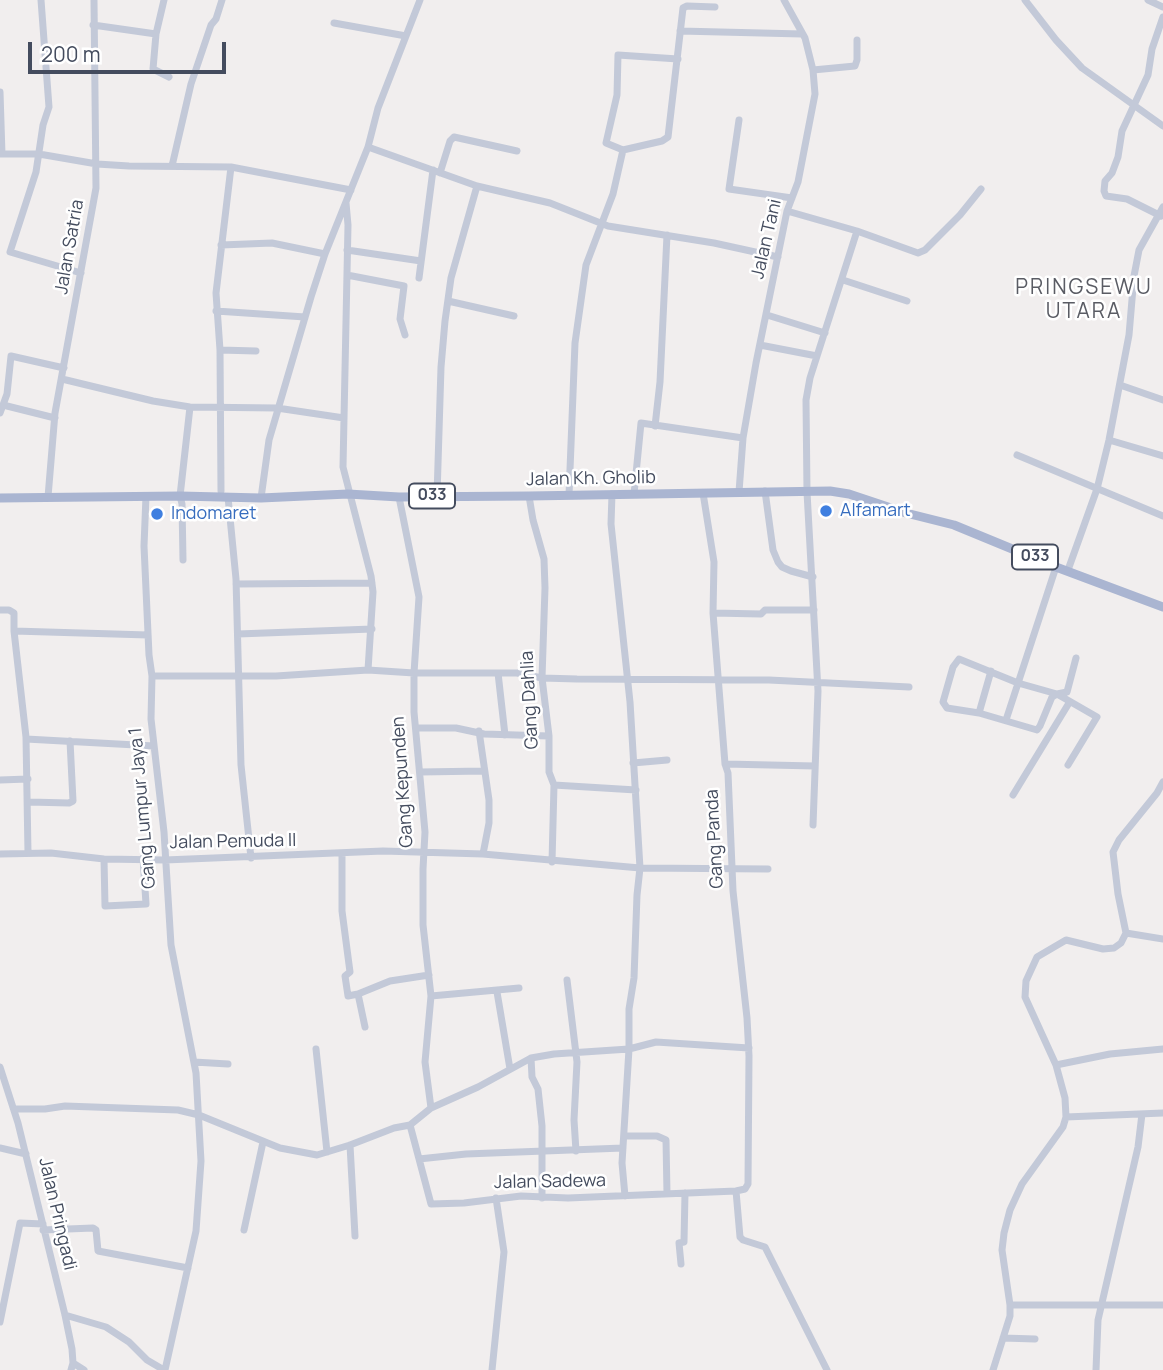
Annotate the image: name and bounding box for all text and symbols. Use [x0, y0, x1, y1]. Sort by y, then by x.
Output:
scale bar [32, 28, 229, 72]
text: 200 m [41, 40, 101, 68]
street label: Jalan Tani [747, 197, 787, 281]
street label: Jalan Satria [51, 198, 89, 296]
district label: PRINGSEWU UTARA [1016, 275, 1152, 325]
street label: Jalan Kh. Gholib [526, 467, 656, 491]
road number: 033 [409, 484, 455, 509]
place label: Alfamart [840, 500, 911, 522]
place label: Indomaret [171, 503, 256, 525]
marker: Alfamart [818, 503, 834, 519]
marker: Indomaret [149, 506, 165, 522]
road number: 033 [1012, 544, 1058, 570]
street label: Gang Dahlia [517, 650, 543, 750]
street label: Gang Kepunden [388, 716, 418, 848]
street label: Gang Lumpur Jaya 1 [125, 726, 161, 890]
street label: Gang Panda [702, 789, 728, 889]
street label: Jalan Pemuda II [170, 830, 296, 854]
street label: Jalan Pringadi [34, 1156, 80, 1272]
street label: Jalan Sadewa [494, 1170, 606, 1194]

